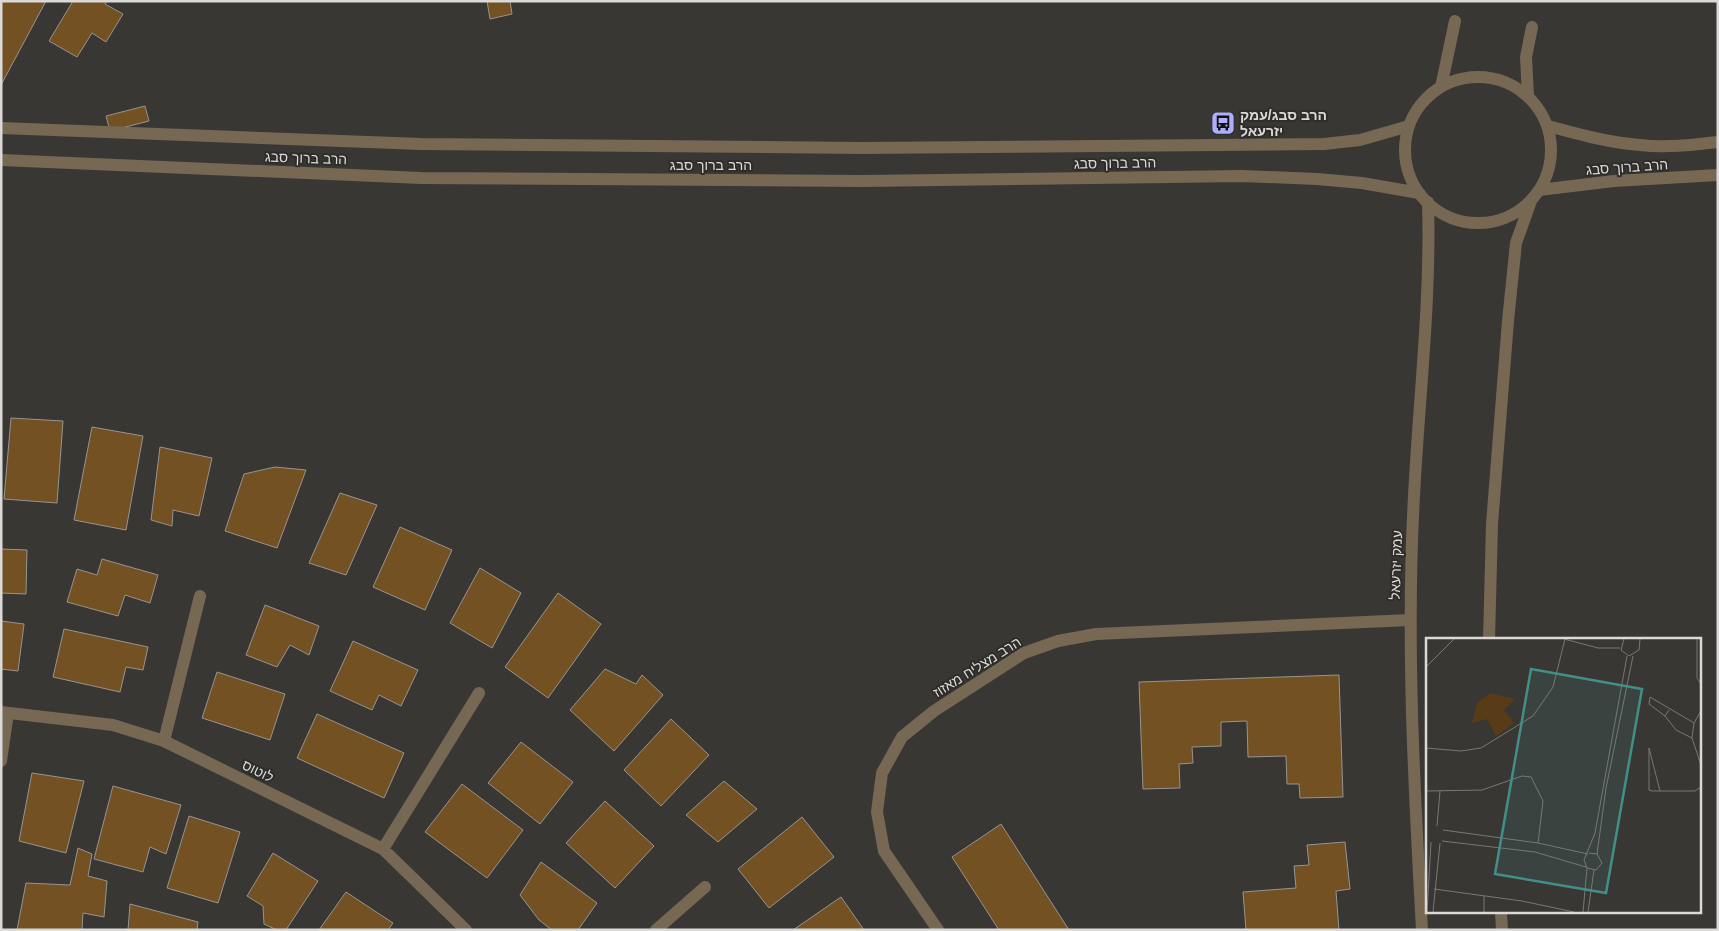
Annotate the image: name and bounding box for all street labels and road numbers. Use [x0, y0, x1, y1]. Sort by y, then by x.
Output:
street label: הרב ברוך סבג [265, 149, 347, 167]
street label: הרב ברוך סבג [1074, 154, 1156, 172]
street label: הרב ברוך סבג [1585, 156, 1669, 178]
street label: הרב ברוך סבג [670, 157, 752, 173]
street label: עמק יזרעאל [1387, 530, 1405, 600]
street label: הרב מצליח מאזוז [930, 634, 1024, 700]
street label: לוטוס [240, 757, 276, 785]

